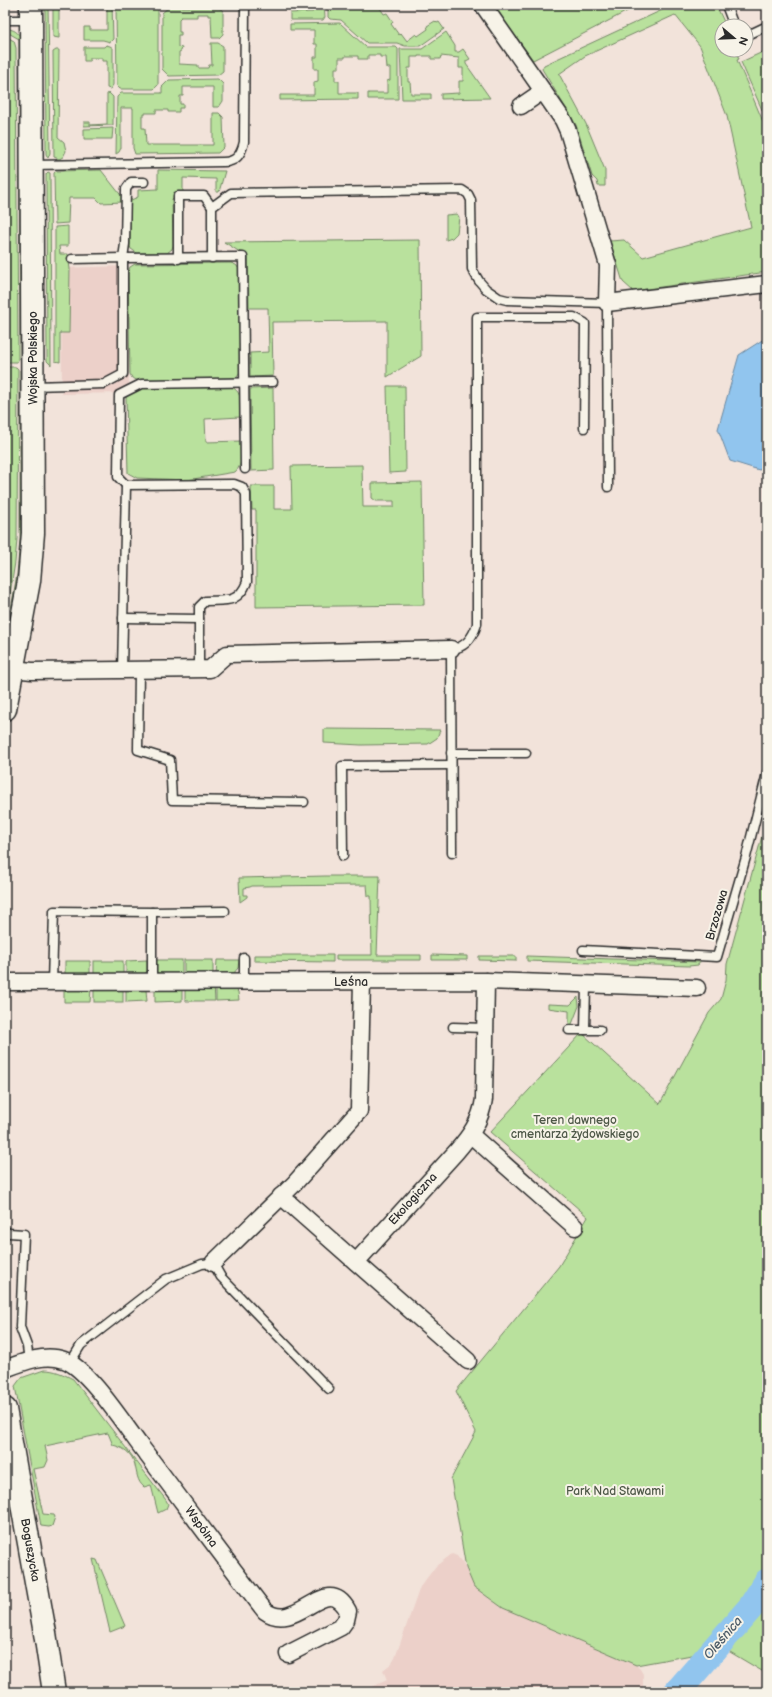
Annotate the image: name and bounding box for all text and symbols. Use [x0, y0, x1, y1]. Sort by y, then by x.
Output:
north arrow [714, 18, 754, 58]
text: N [735, 35, 750, 47]
street label: Wojska Polskiego [26, 311, 41, 405]
street label: Brzozowa [703, 888, 731, 942]
street label: Leśna [334, 975, 368, 990]
park label: Teren dawnego cmentarza żydowskiego [511, 1113, 639, 1142]
street label: Ekologiczna [386, 1170, 441, 1228]
park label: Park Nad Stawami [566, 1484, 664, 1499]
street label: Wspólna [181, 1504, 221, 1551]
street label: Boguszycka [17, 1517, 43, 1583]
water label: Oleśnica [700, 1613, 746, 1663]

